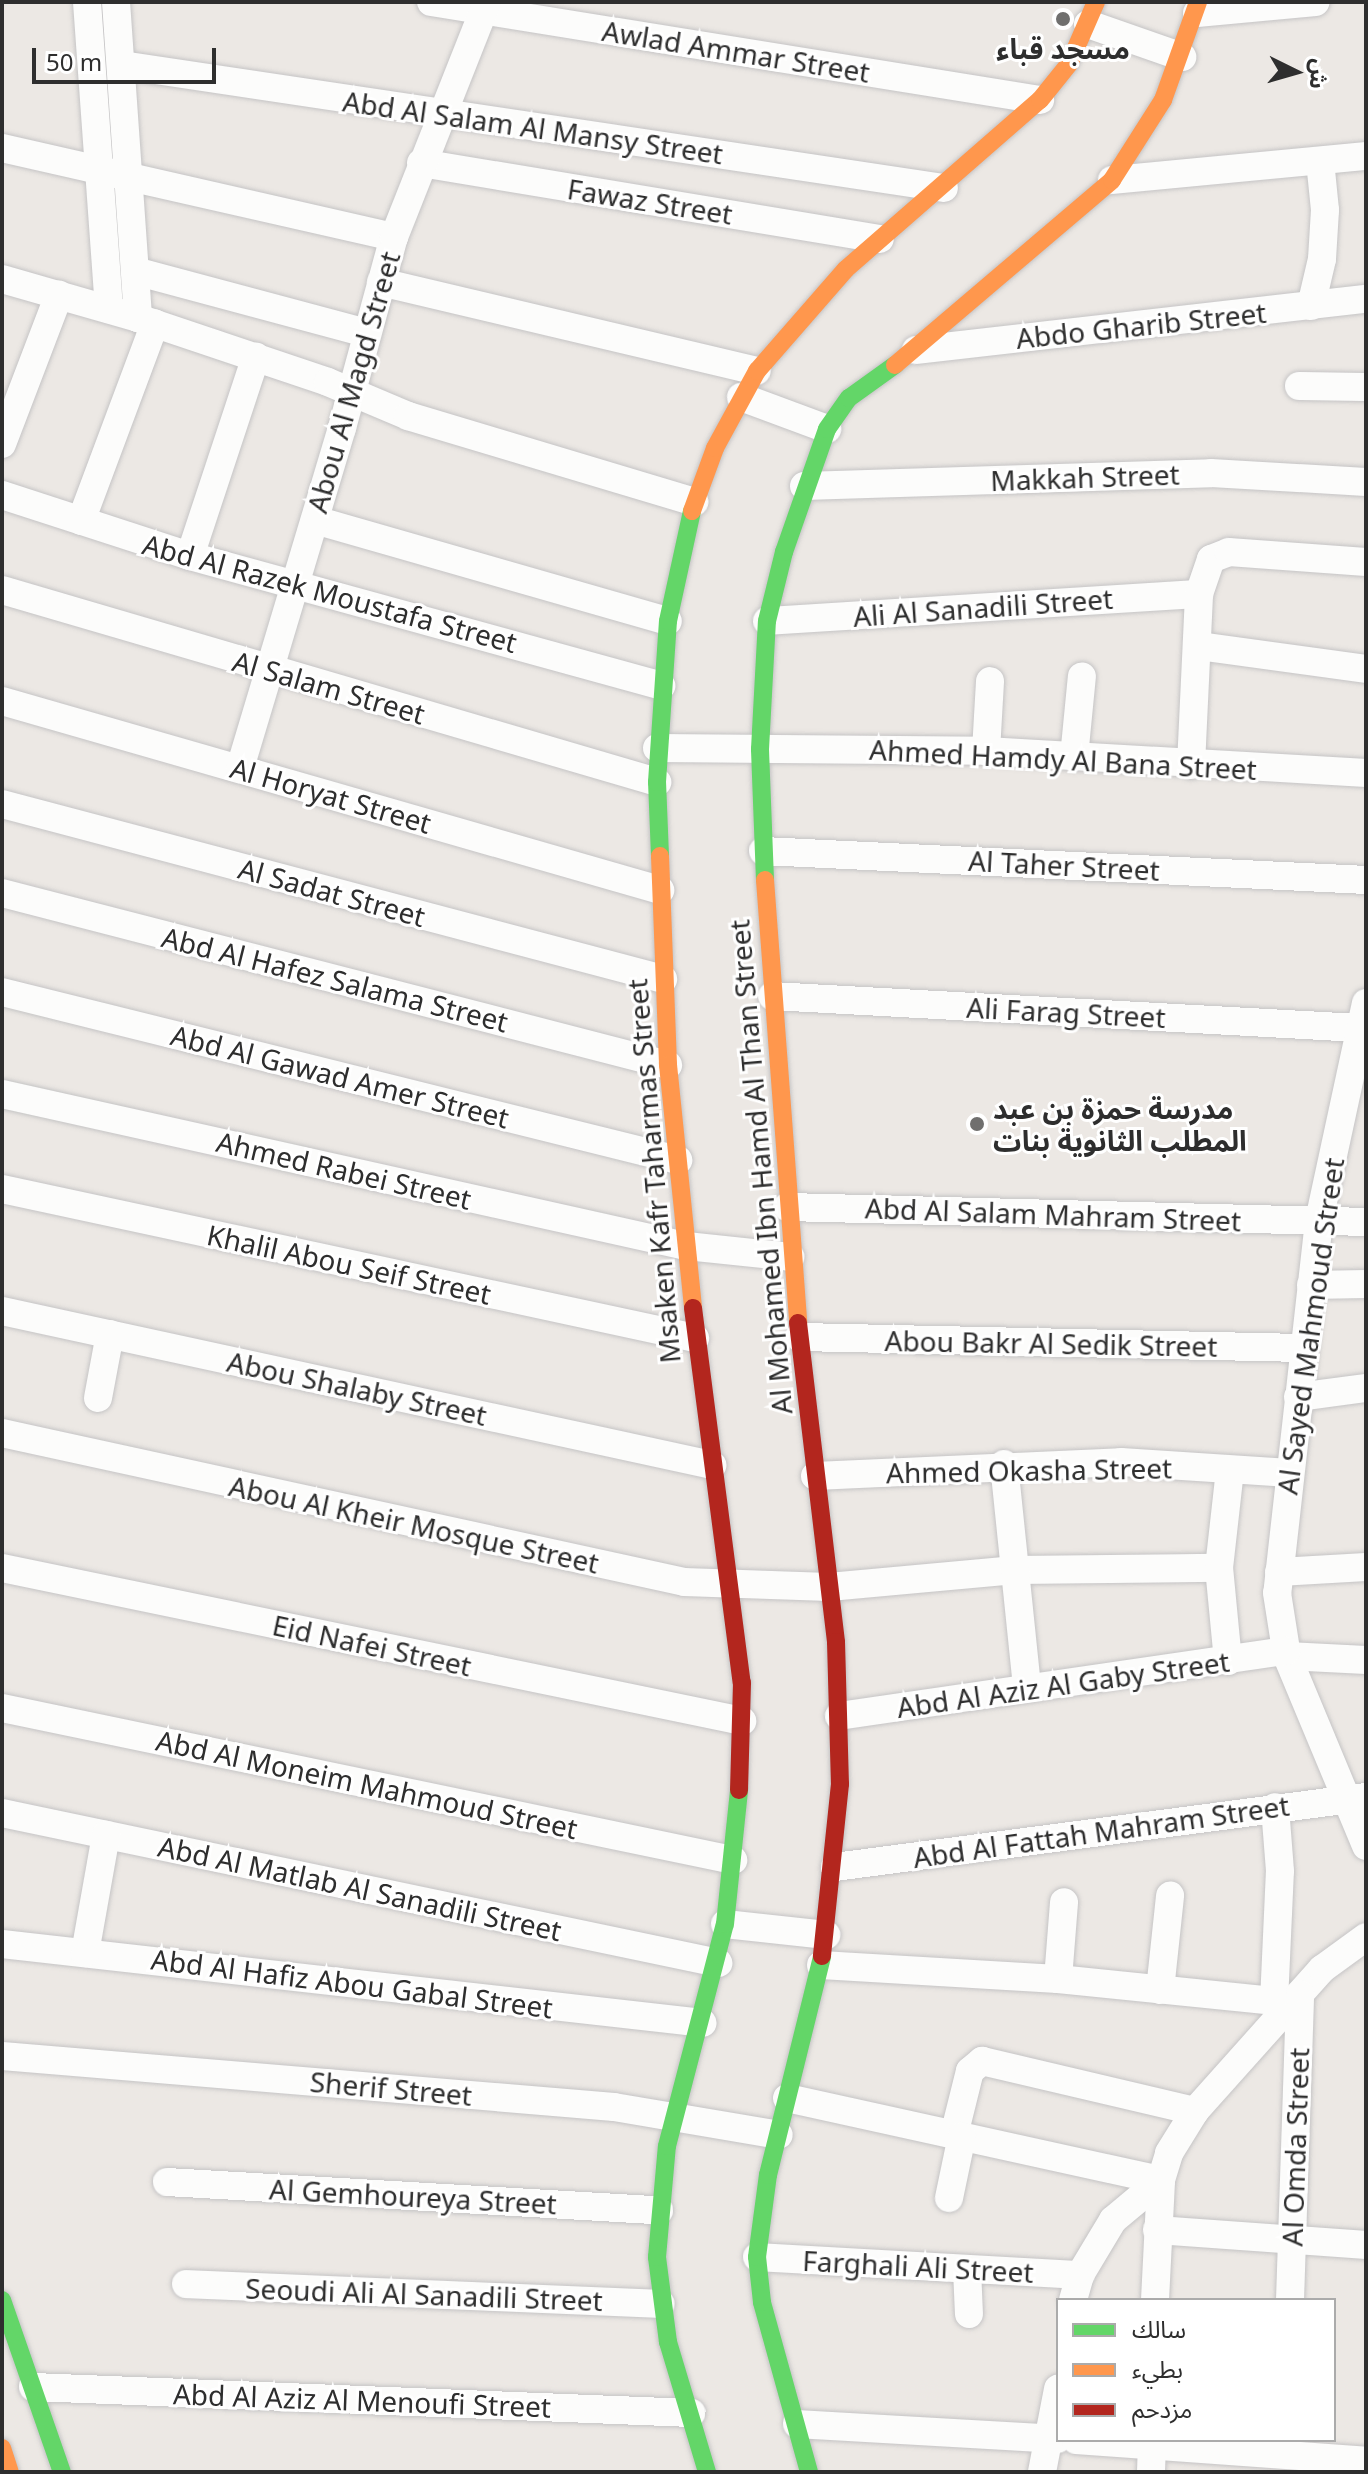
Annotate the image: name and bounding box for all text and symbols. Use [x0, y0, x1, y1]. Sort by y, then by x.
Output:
marker: مسجد قباء [1054, 10, 1072, 28]
street label: Awlad Ammar Street [600, 13, 872, 89]
place label: مسجد قباء [996, 31, 1130, 65]
scale bar [36, 32, 220, 82]
north arrow [1256, 32, 1336, 112]
text: 50 m [46, 45, 102, 78]
text: ش [1304, 58, 1336, 90]
street label: Abd Al Salam Al Mansy Street [341, 84, 725, 170]
street label: Fawaz Street [565, 171, 735, 231]
street label: Abou Al Magd Street [300, 248, 406, 516]
street label: Abdo Gharib Street [1014, 295, 1268, 355]
street label: Makkah Street [990, 457, 1180, 497]
street label: Abd Al Razek Moustafa Street [139, 527, 521, 659]
street label: Ali Al Sanadili Street [852, 581, 1114, 633]
street label: Al Salam Street [229, 644, 429, 730]
street label: Ahmed Hamdy Al Bana Street [868, 732, 1258, 786]
street label: Al Horyat Street [227, 750, 435, 840]
street label: Al Taher Street [967, 843, 1161, 887]
street label: Al Sadat Street [235, 851, 429, 933]
street label: Al Mohamed Ibn Hamd Al Than Street [722, 918, 798, 1416]
street label: Abd Al Hafez Salama Street [159, 920, 511, 1038]
street label: Msaken Kafr Taharmas Street [619, 977, 687, 1365]
street label: Ali Farag Street [966, 990, 1166, 1034]
street label: Abd Al Gawad Amer Street [167, 1018, 513, 1134]
place label: مدرسة حمزة بن عبد المطلب الثانوية بنات [993, 1091, 1247, 1157]
marker: مدرسة حمزة بن عبد المطلب الثانوية بنات [968, 1115, 986, 1133]
street label: Ahmed Rabei Street [213, 1124, 475, 1216]
street label: Al Sayed Mahmoud Street [1270, 1156, 1350, 1496]
street label: Abd Al Salam Mahram Street [864, 1191, 1242, 1237]
street label: Khalil Abou Seif Street [204, 1217, 494, 1311]
street label: Abou Bakr Al Sedik Street [884, 1323, 1218, 1363]
street label: Abou Shalaby Street [224, 1344, 490, 1432]
street label: Ahmed Okasha Street [886, 1451, 1172, 1489]
street label: Abou Al Kheir Mosque Street [226, 1468, 602, 1580]
street label: Eid Nafei Street [270, 1608, 474, 1682]
street label: Abd Al Aziz Al Gaby Street [894, 1644, 1232, 1724]
street label: Abd Al Moneim Mahmoud Street [153, 1723, 581, 1845]
street label: Abd Al Fattah Mahram Street [911, 1788, 1291, 1874]
street label: Abd Al Matlab Al Sanadili Street [155, 1829, 565, 1947]
street label: Abd Al Hafiz Abou Gabal Street [149, 1942, 555, 2024]
street label: Al Omda Street [1275, 2047, 1315, 2247]
street label: Sherif Street [309, 2064, 473, 2112]
street label: Al Gemhoureya Street [268, 2172, 558, 2220]
street label: Farghali Ali Street [802, 2243, 1034, 2289]
street label: Seoudi Ali Al Sanadili Street [245, 2271, 603, 2317]
legend [1056, 2298, 1336, 2442]
text: سالك [1132, 2312, 1186, 2345]
text: بطيء [1132, 2352, 1183, 2385]
street label: Abd Al Aziz Al Menoufi Street [172, 2377, 552, 2423]
text: مزدحم [1132, 2392, 1192, 2425]

